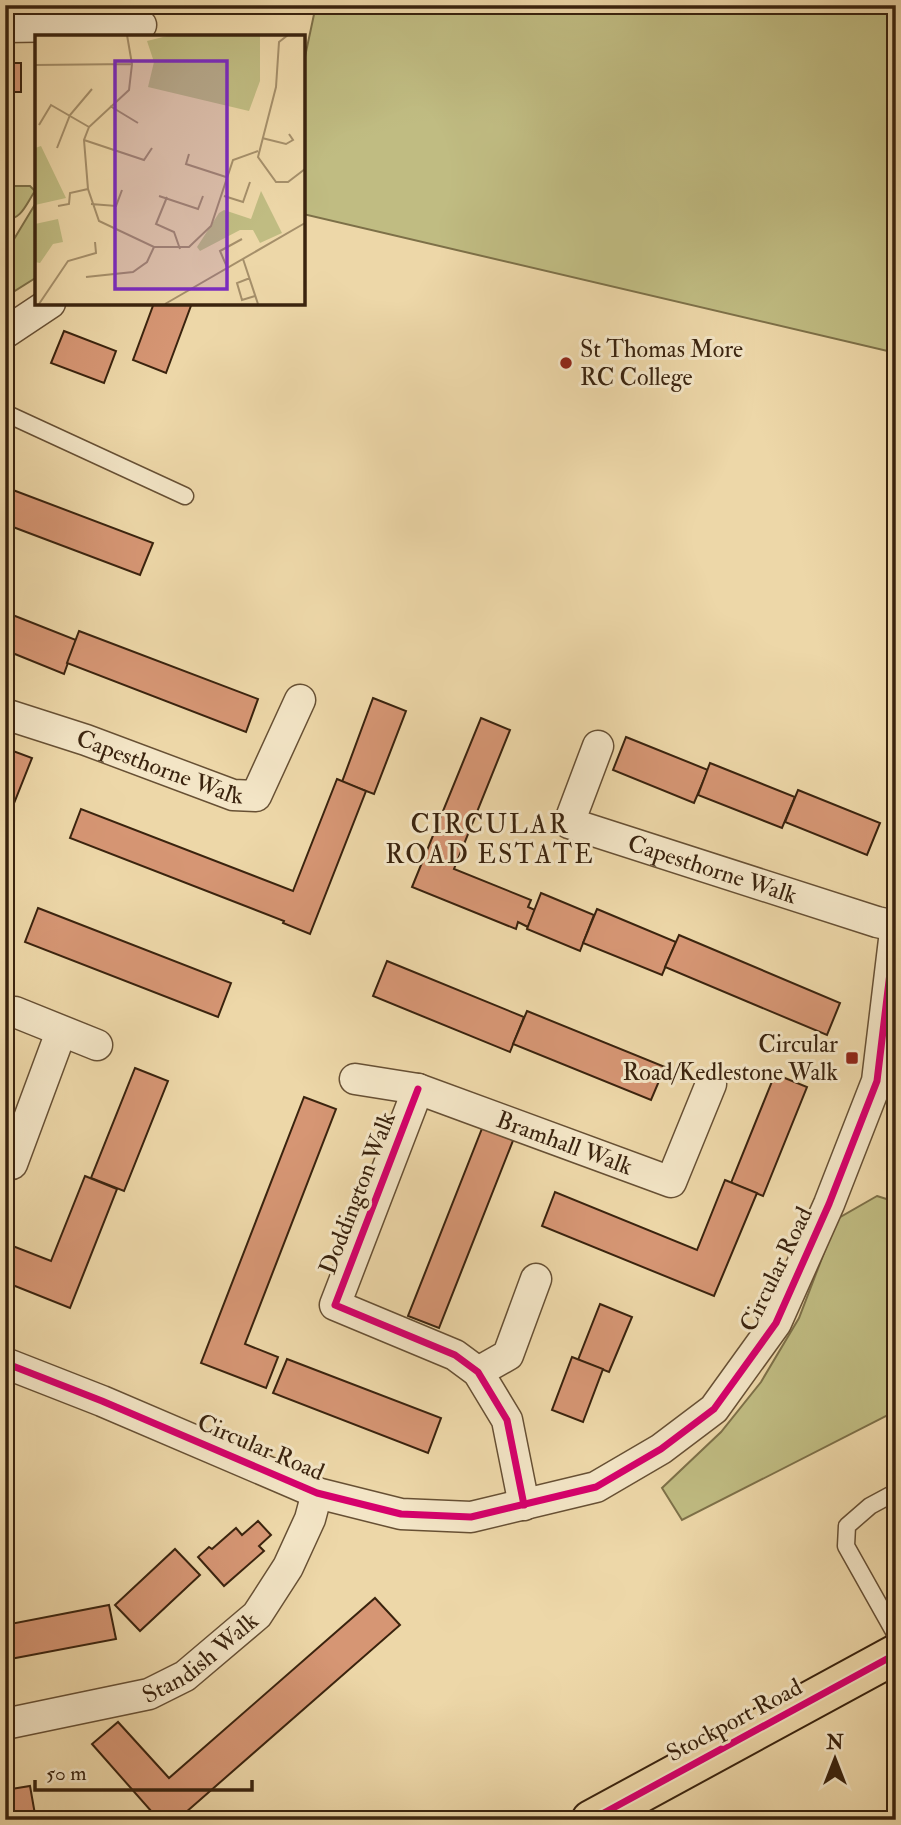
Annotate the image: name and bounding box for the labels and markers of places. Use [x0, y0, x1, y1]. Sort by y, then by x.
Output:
place label: St Thomas More RC College [580, 334, 743, 393]
marker: St Thomas More RC College [558, 355, 574, 371]
place label: Circular Road/Kedlestone Walk [622, 1029, 838, 1088]
marker: Circular Road/Kedlestone Walk [844, 1050, 860, 1066]

